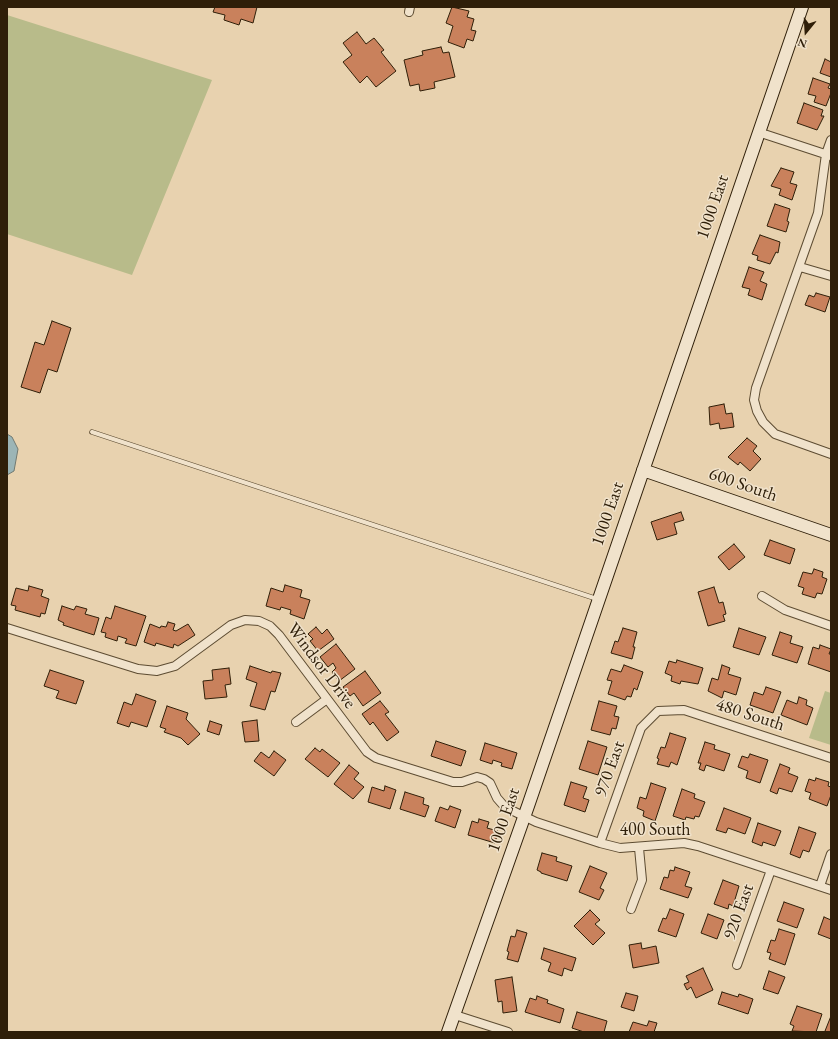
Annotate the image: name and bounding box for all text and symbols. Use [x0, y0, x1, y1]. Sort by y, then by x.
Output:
north arrow [786, 12, 826, 52]
text: N [796, 35, 809, 51]
street label: 1000 East [692, 172, 734, 242]
street label: 600 South [706, 463, 780, 507]
street label: 1000 East [587, 479, 629, 549]
street label: Windsor Drive [282, 619, 360, 713]
street label: 480 South [713, 694, 787, 736]
street label: 970 East [590, 738, 630, 800]
street label: 1000 East [483, 785, 525, 855]
street label: 400 South [619, 819, 691, 841]
street label: 920 East [719, 881, 759, 943]

